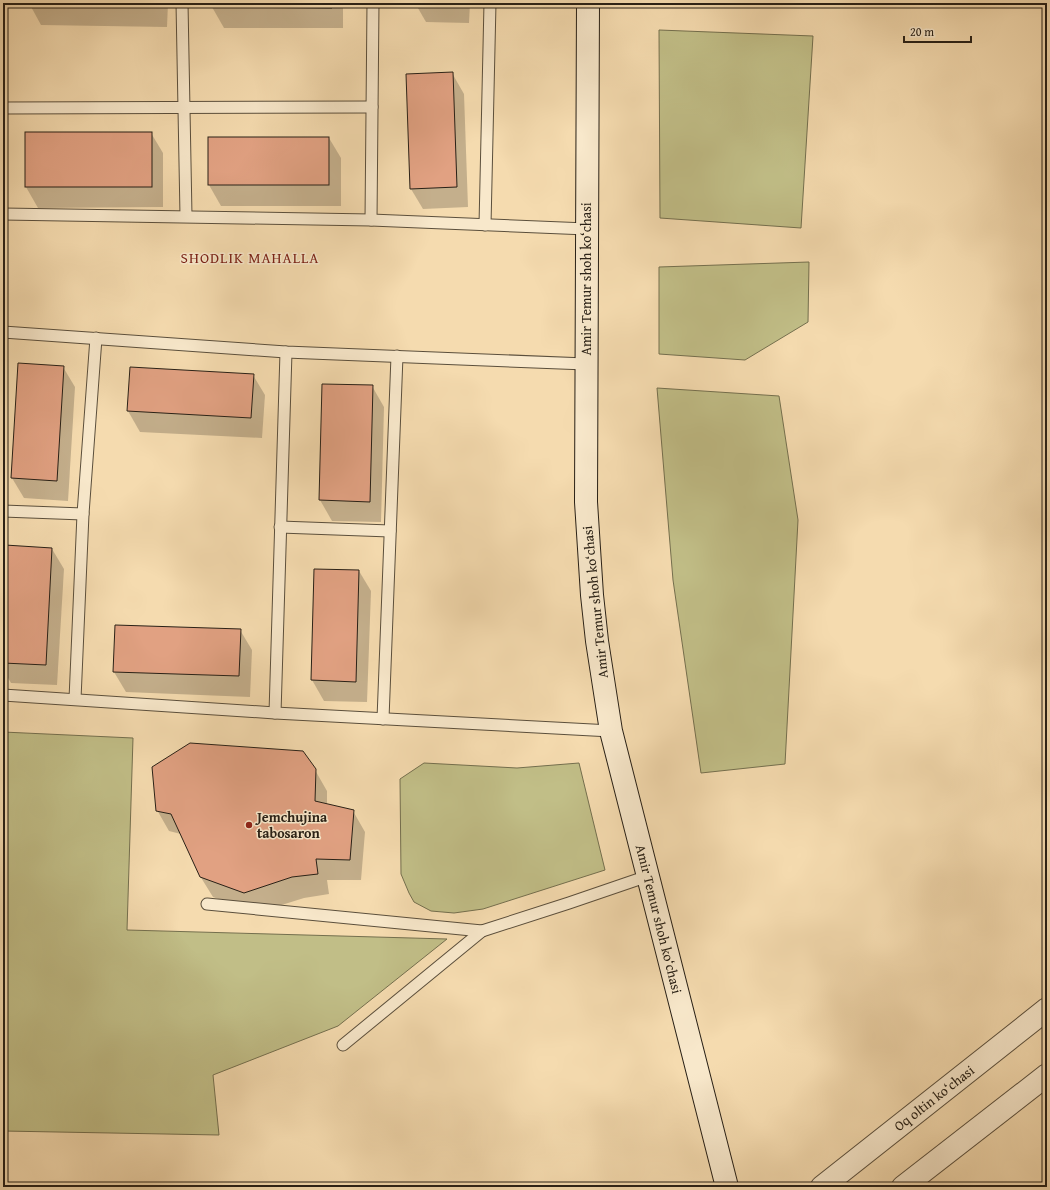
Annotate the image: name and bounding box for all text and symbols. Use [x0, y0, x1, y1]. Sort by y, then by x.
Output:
scale bar [904, 18, 971, 44]
text: 20 m [910, 23, 934, 40]
street label: Amir Temur shoh ko‘chasi [576, 202, 596, 356]
district label: SHODLIK MAHALLA [181, 247, 319, 268]
street label: Amir Temur shoh ko‘chasi [577, 525, 613, 679]
place label: Jemchujina tabosaron [255, 807, 328, 843]
marker: Jemchujina tabosaron [244, 820, 254, 830]
street label: Amir Temur shoh ko‘chasi [631, 842, 687, 996]
street label: Oq oltin ko‘chasi [890, 1060, 978, 1136]

